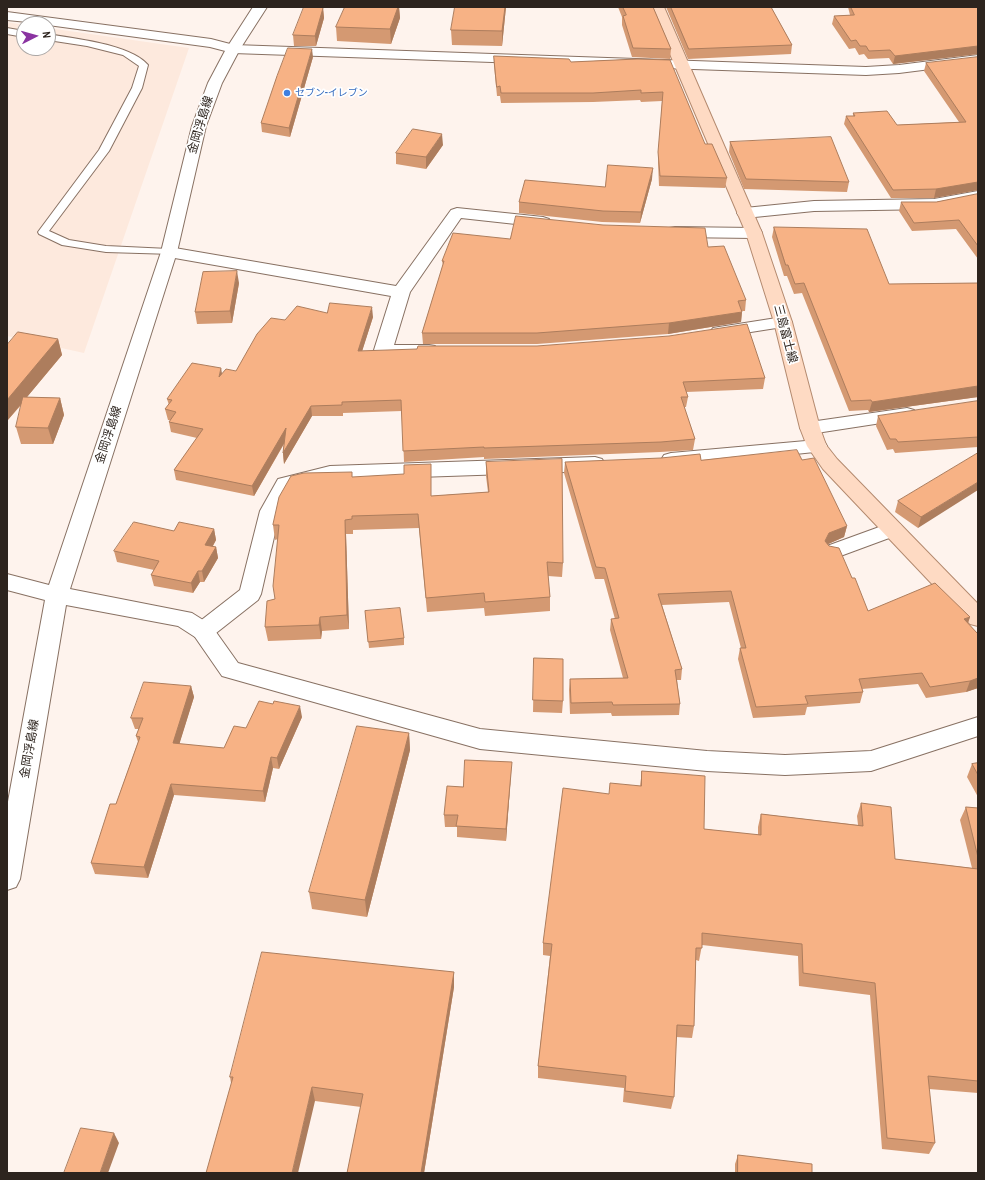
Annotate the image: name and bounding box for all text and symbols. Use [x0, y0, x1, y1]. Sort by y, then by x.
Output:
north arrow [16, 16, 56, 56]
text: N [40, 31, 54, 39]
place label: セブン-イレブン [295, 87, 368, 99]
marker: セブン-イレブン [282, 88, 292, 98]
street label: 金岡浮島線 [185, 94, 217, 156]
street label: 三島富士線 [770, 303, 800, 365]
street label: 金岡浮島線 [93, 404, 125, 466]
street label: 金岡浮島線 [18, 718, 42, 780]

